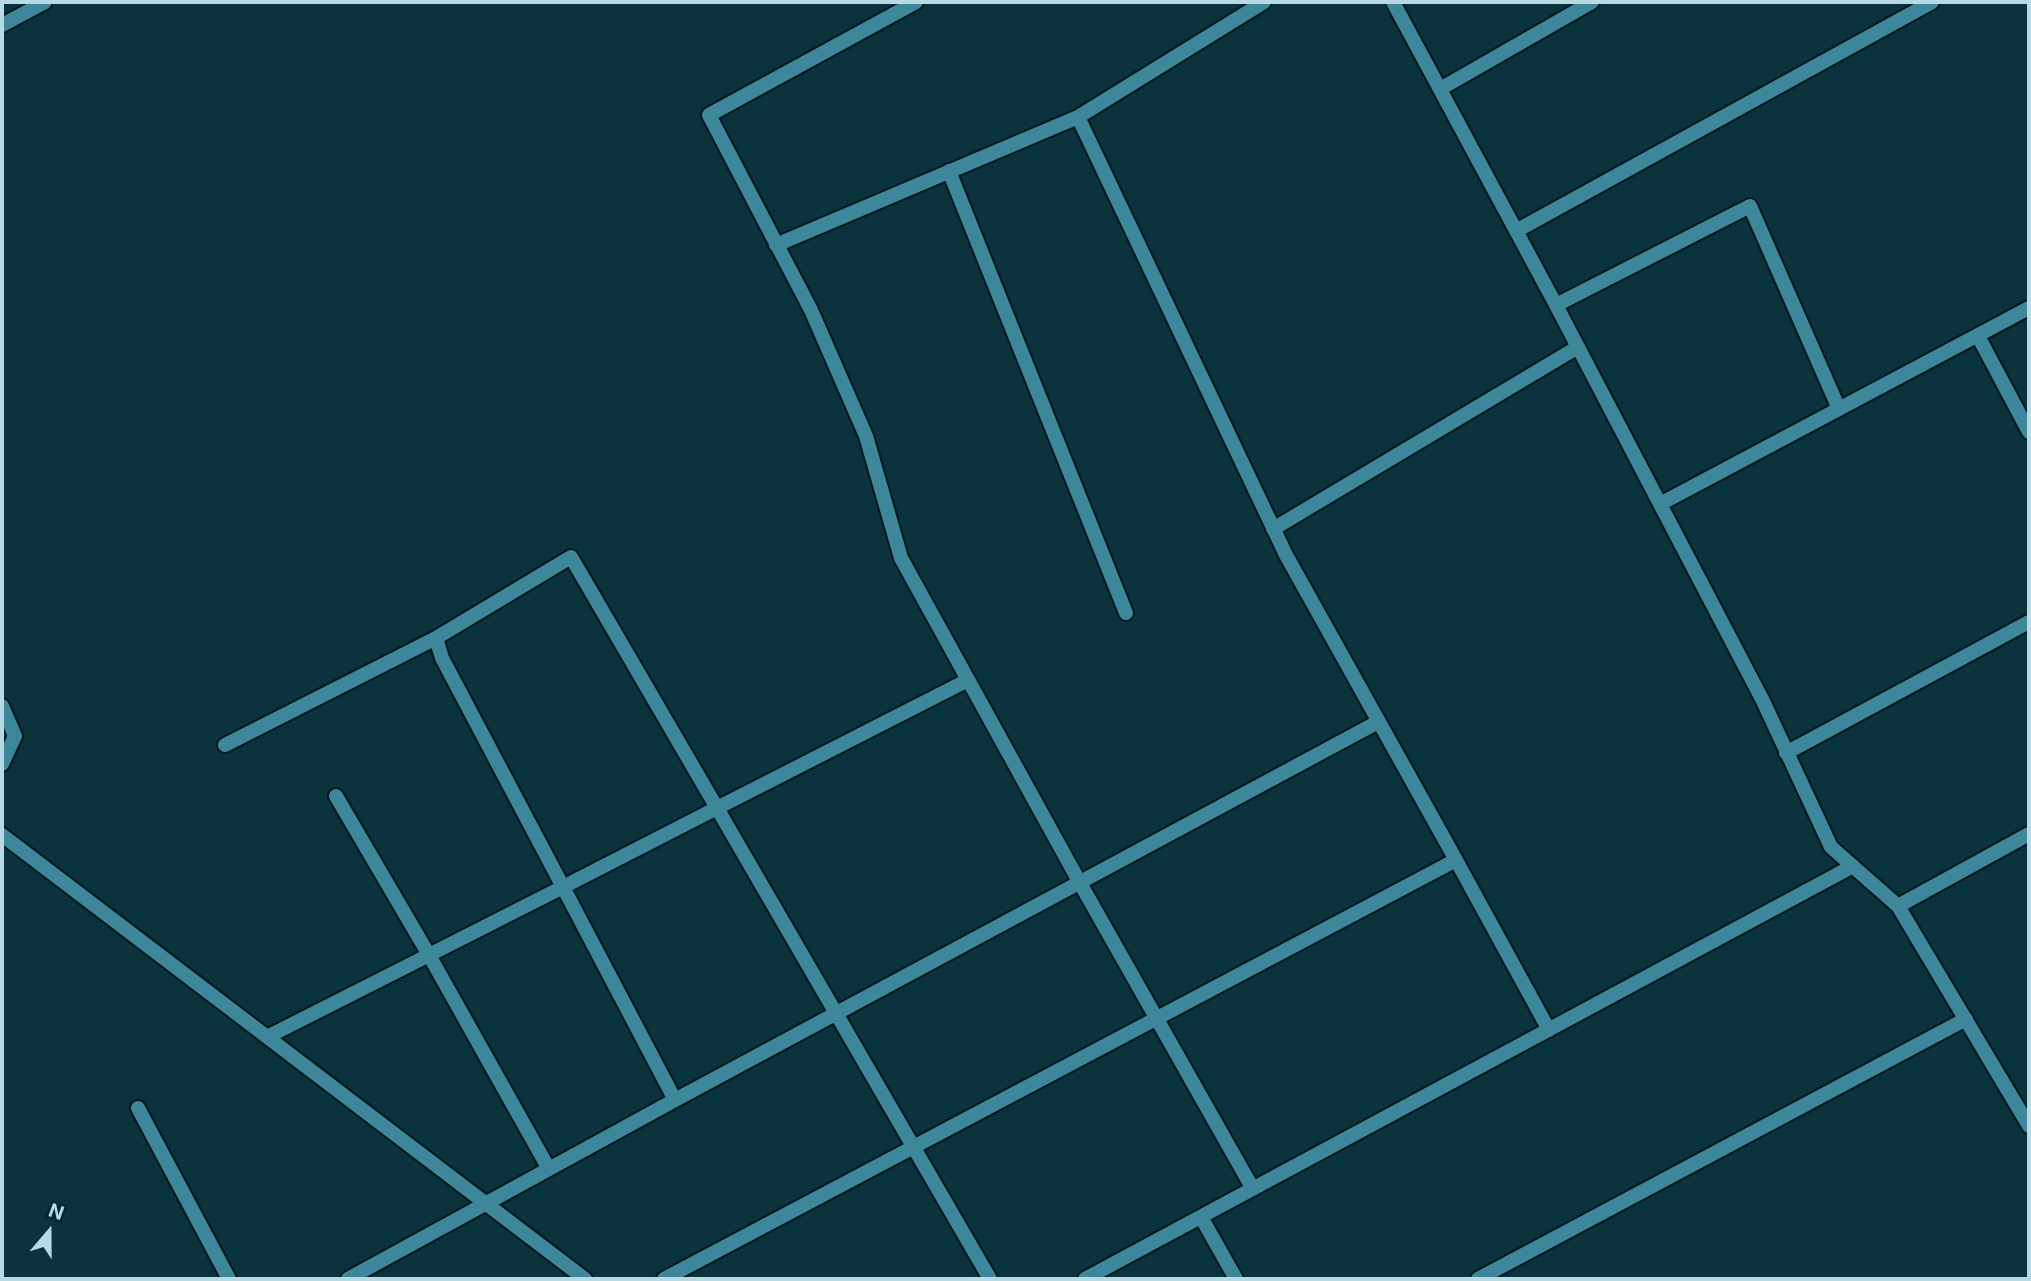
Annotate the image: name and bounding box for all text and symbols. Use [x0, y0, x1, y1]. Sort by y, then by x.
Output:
north arrow [14, 1197, 84, 1267]
text: N [46, 1199, 67, 1225]

